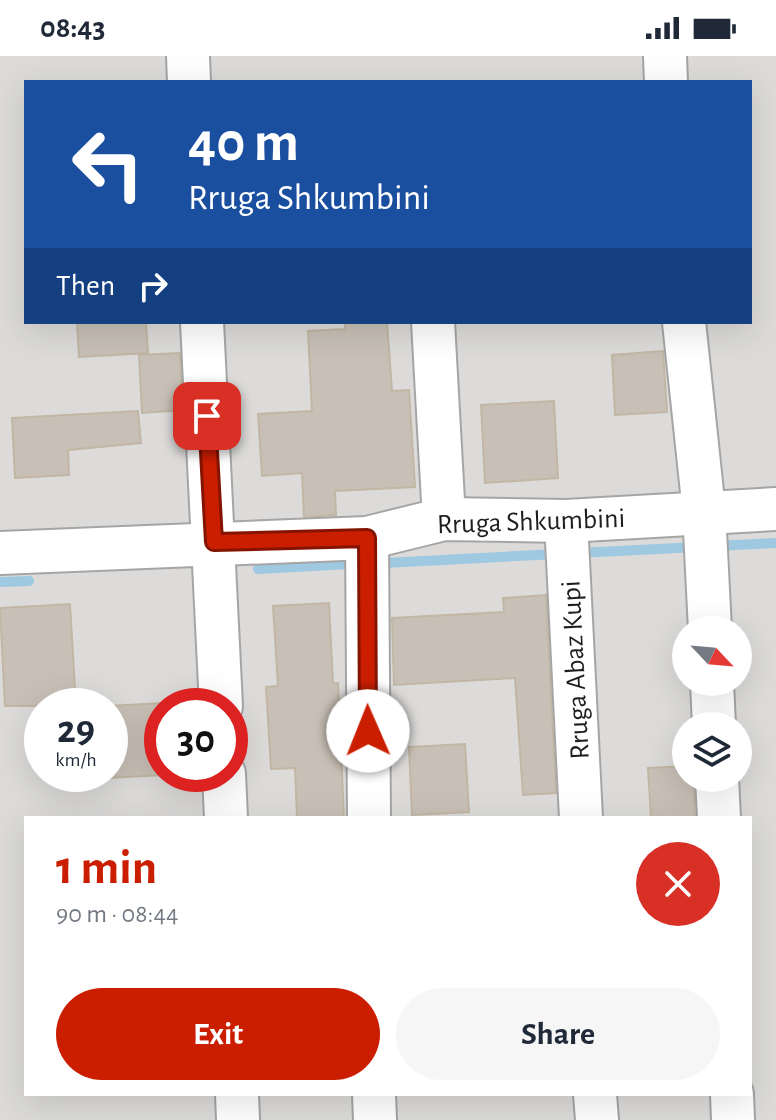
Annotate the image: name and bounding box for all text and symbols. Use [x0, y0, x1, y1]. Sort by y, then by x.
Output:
text: 08:43 [40, 13, 105, 43]
icon: left [56, 112, 160, 216]
text: 40 m [188, 115, 299, 171]
text: Rruga Shkumbini [188, 180, 430, 216]
icon: right [131, 264, 175, 308]
text: Then [56, 271, 115, 301]
pin [173, 382, 241, 450]
icon: arrive [185, 394, 229, 438]
street label: Rruga Shkumbini [436, 505, 626, 539]
street label: Rruga Abaz Kupi [557, 580, 595, 760]
north arrow [672, 616, 752, 696]
map controls [672, 616, 752, 792]
speed limit sign: 30 [144, 688, 248, 792]
position arrow [326, 689, 410, 773]
text: 29 [57, 710, 95, 750]
button: layers [672, 712, 752, 792]
text: km/h [55, 750, 97, 770]
button: close [636, 842, 720, 926]
text: 1 min [56, 845, 157, 893]
text: 90 m · 08:44 [56, 901, 179, 927]
button: Exit [56, 988, 380, 1080]
button: Share [396, 988, 720, 1080]

